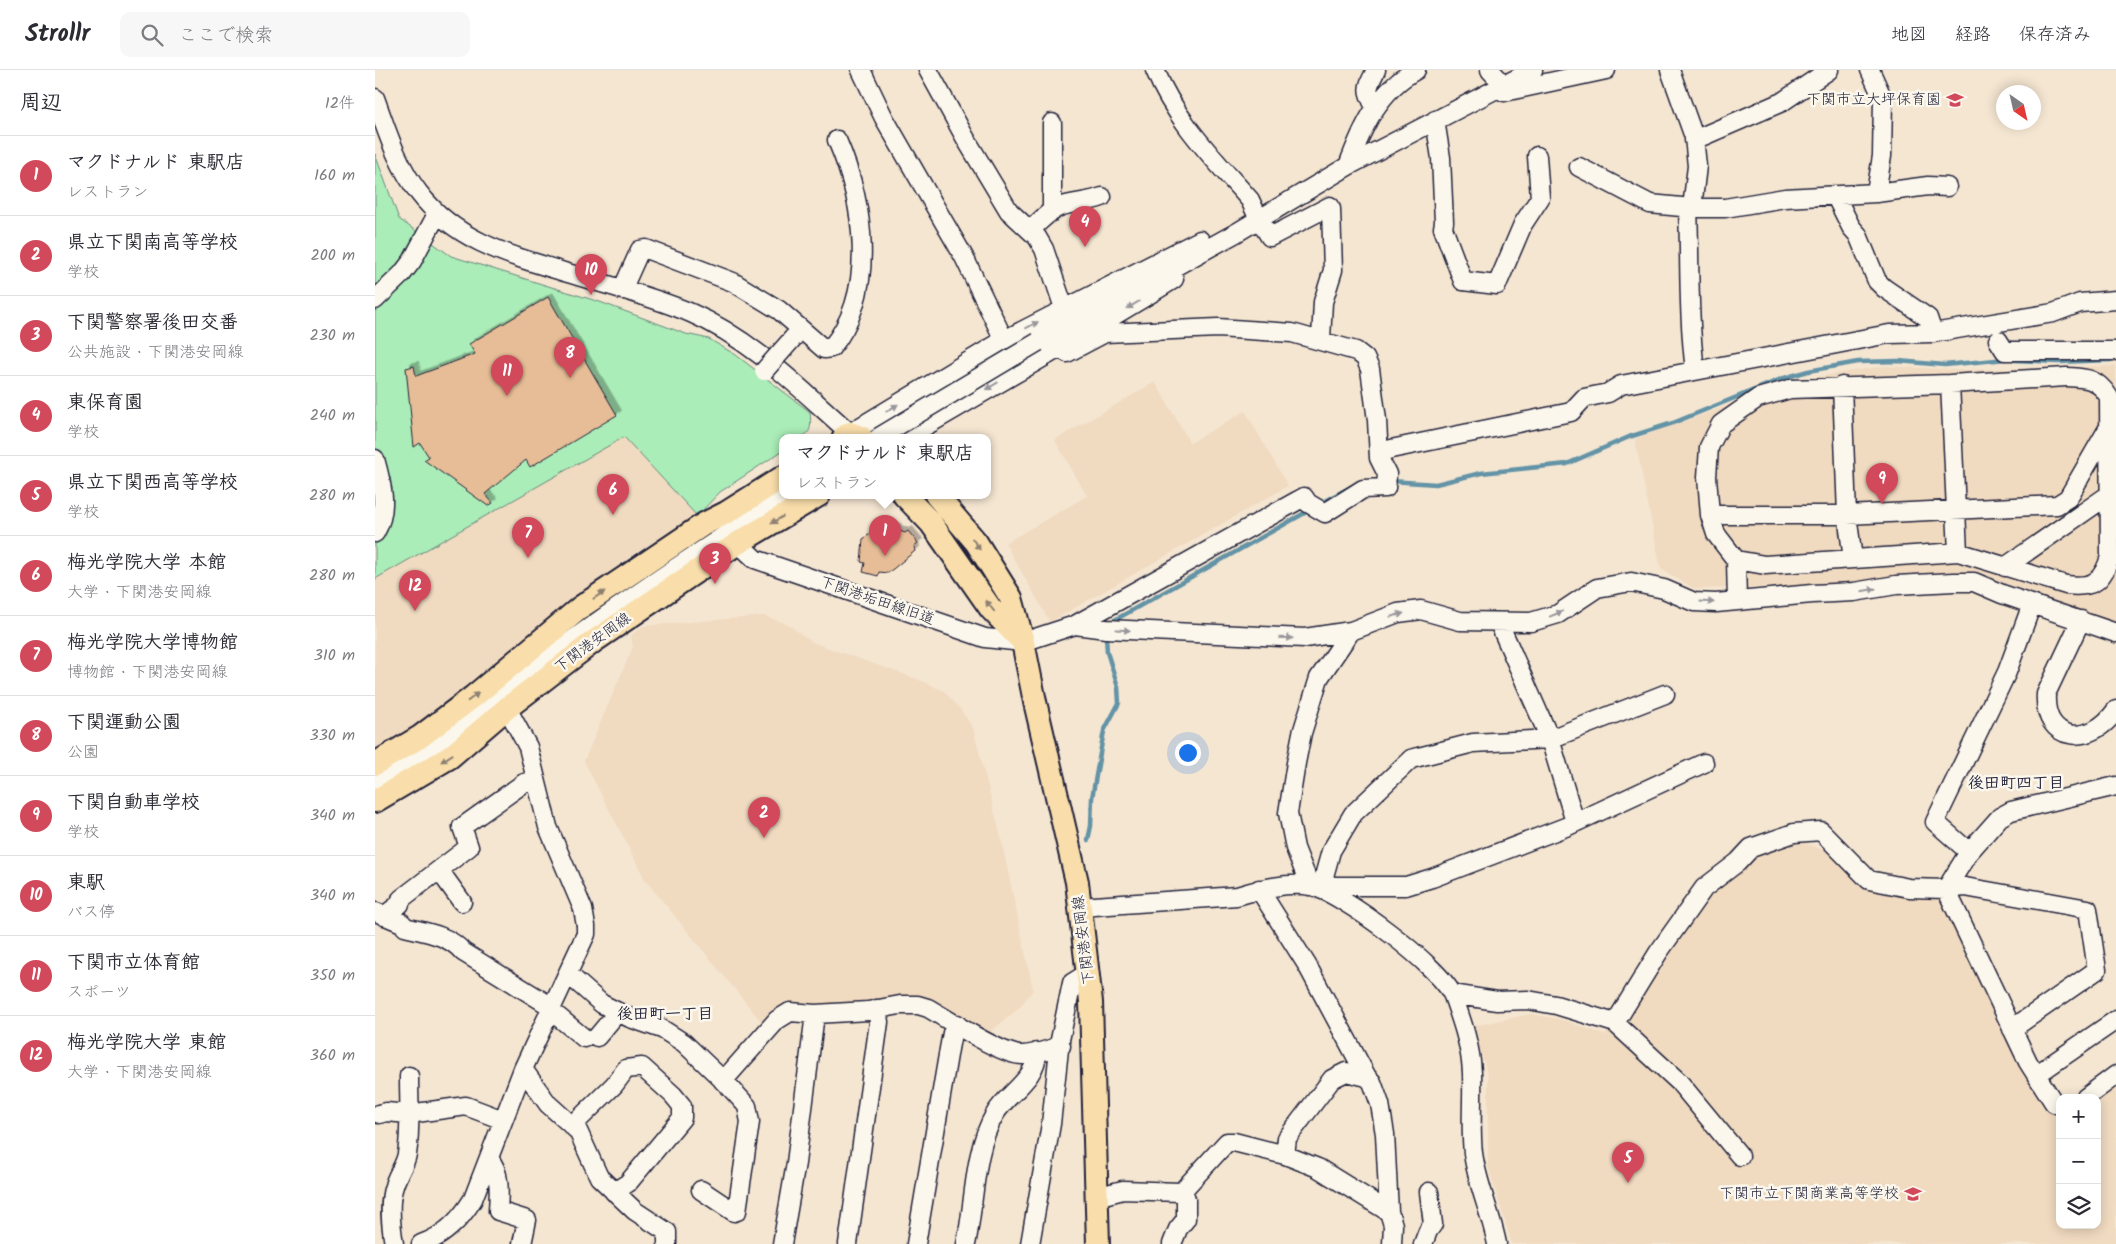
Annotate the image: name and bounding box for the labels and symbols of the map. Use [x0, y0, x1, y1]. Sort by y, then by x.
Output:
north arrow [1996, 85, 2041, 130]
place label: 下関市立大坪保育園 [1806, 88, 1941, 112]
school or university icon: 下関市立大坪保育園 [1945, 90, 1965, 110]
pin: 4 [1069, 206, 1101, 247]
pin: 10 [575, 254, 607, 295]
one-way arrow [1126, 300, 1139, 309]
one-way arrow [1025, 321, 1039, 329]
pin: 8 [554, 337, 586, 378]
pin: 11 [491, 355, 523, 396]
one-way arrow [986, 382, 999, 391]
one-way arrow [886, 403, 899, 412]
pin: 9 [1866, 463, 1898, 504]
pin: 6 [597, 474, 629, 515]
one-way arrow [770, 515, 783, 525]
pin: 1 [869, 515, 901, 556]
pin: 7 [512, 517, 544, 558]
one-way arrow [971, 537, 981, 550]
pin: 3 [699, 543, 731, 584]
pin: 12 [399, 570, 431, 611]
street label: 下関港垢田線旧道 [816, 570, 938, 632]
one-way arrow [1861, 585, 1877, 593]
one-way arrow [592, 590, 606, 600]
one-way arrow [1699, 599, 1715, 607]
one-way arrow [985, 600, 995, 613]
street label: 下関港安岡線 [550, 607, 636, 679]
one-way arrow [1549, 609, 1563, 617]
one-way arrow [1389, 610, 1404, 618]
one-way arrow [1116, 626, 1132, 634]
one-way arrow [1278, 634, 1294, 642]
one-way arrow [466, 691, 479, 702]
your location [1175, 740, 1201, 766]
one-way arrow [440, 753, 454, 763]
district label: 後田町四丁目 [1968, 771, 2064, 796]
pin: 2 [748, 797, 780, 838]
street label: 下関港安岡線 [1067, 894, 1101, 986]
district label: 後田町一丁目 [617, 1002, 713, 1027]
pin: 5 [1612, 1142, 1644, 1183]
place label: 下関市立下関商業高等学校 [1719, 1182, 1899, 1206]
school or university icon: 下関市立下関商業高等学校 [1903, 1184, 1923, 1204]

